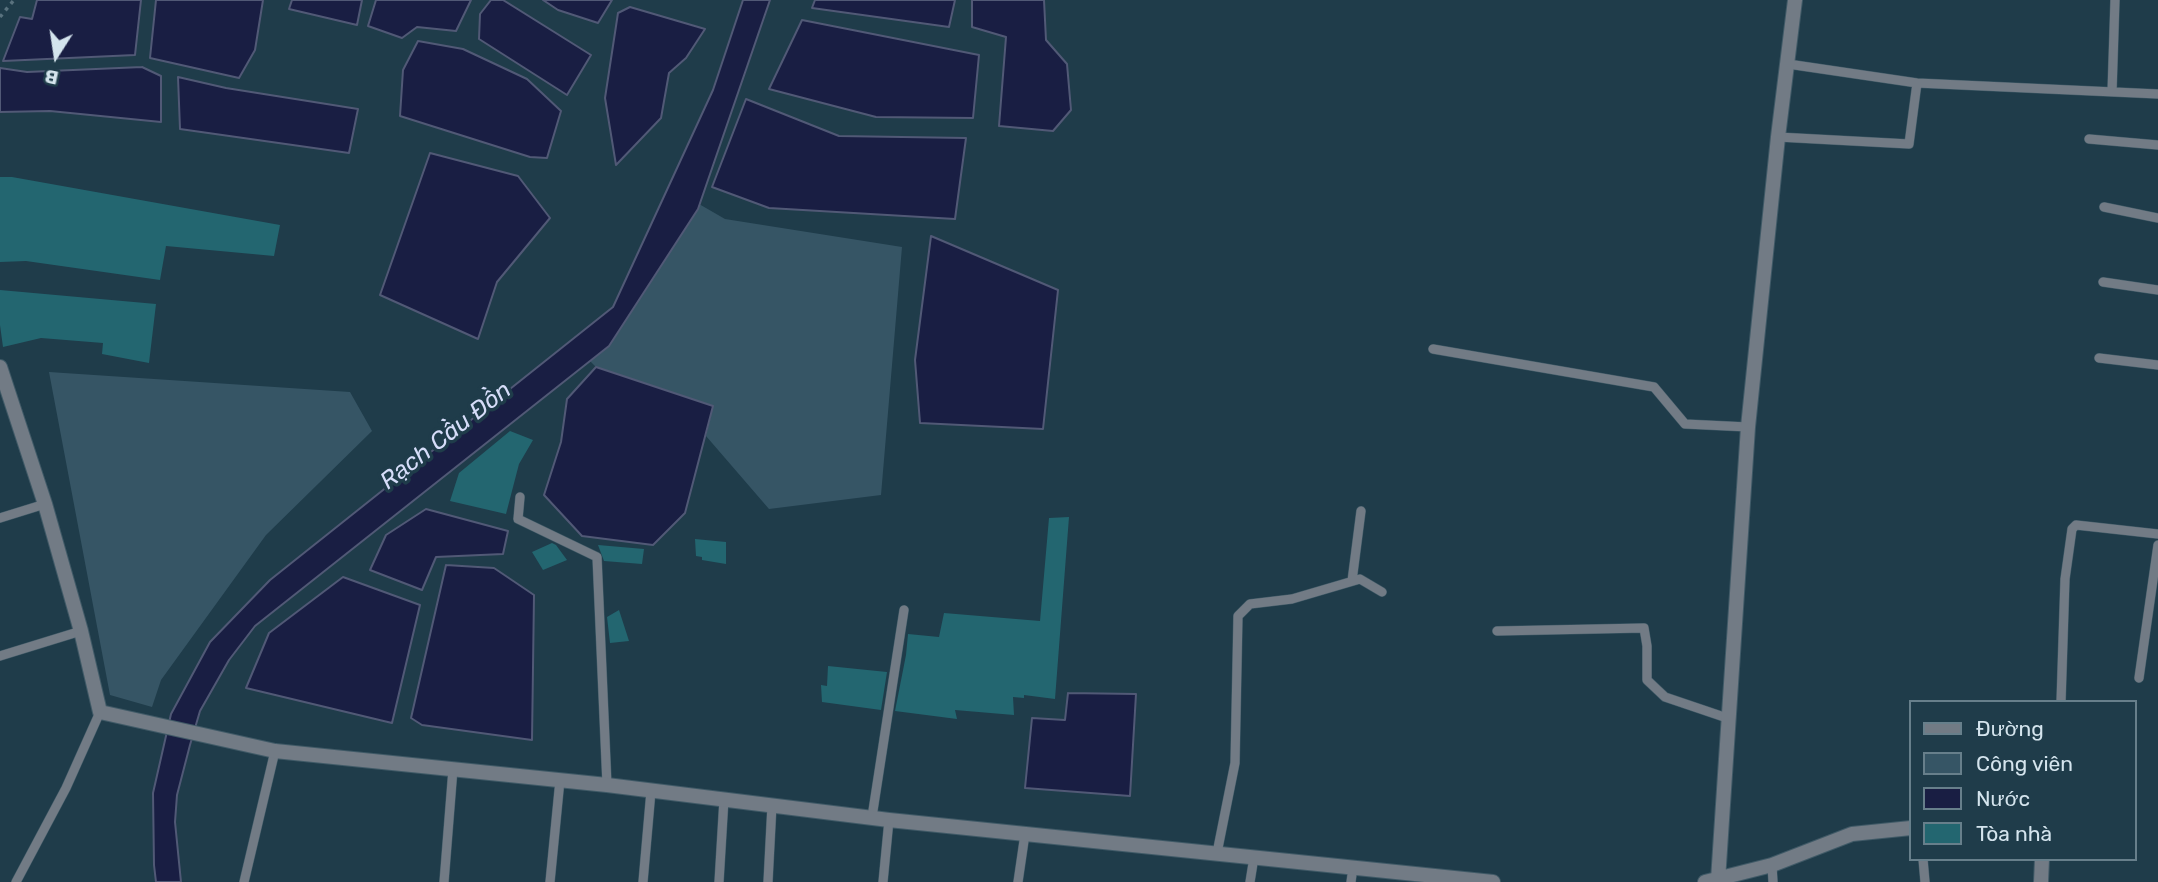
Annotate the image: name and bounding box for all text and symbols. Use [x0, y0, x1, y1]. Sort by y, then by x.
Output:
north arrow [21, 21, 91, 91]
text: B [43, 64, 60, 90]
water label: Rạch Cầu Đồn [375, 376, 517, 496]
legend [1910, 700, 2137, 861]
text: Đường [1976, 716, 2044, 741]
text: Công viên [1976, 751, 2073, 776]
text: Nước [1976, 786, 2030, 811]
text: Tòa nhà [1976, 821, 2052, 846]

